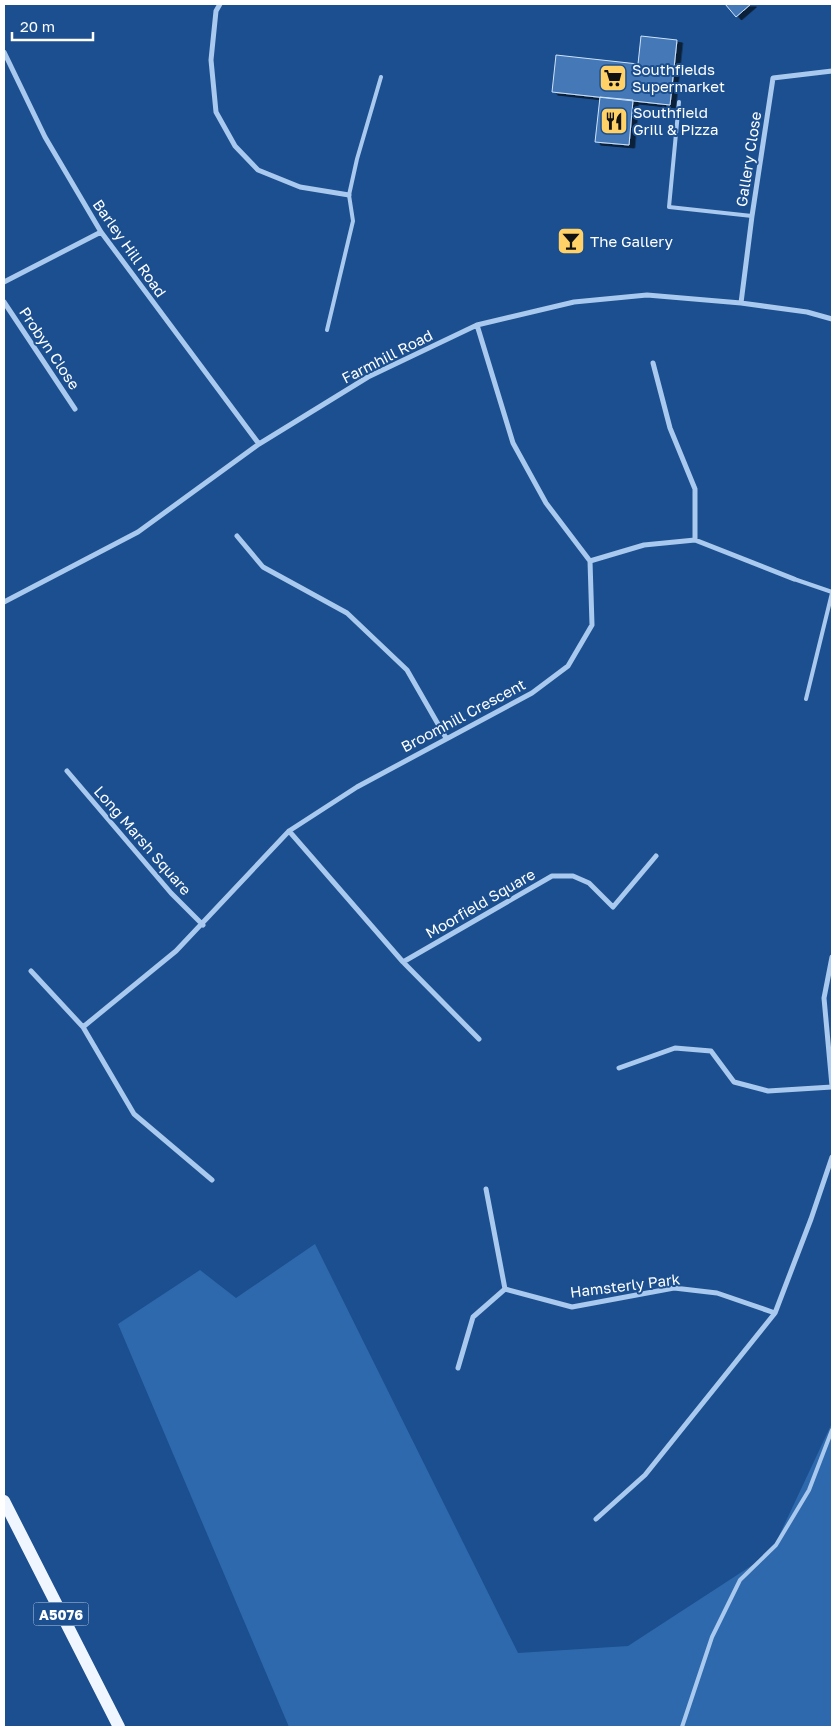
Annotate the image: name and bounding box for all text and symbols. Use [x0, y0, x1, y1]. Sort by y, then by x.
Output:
scale bar [12, 10, 94, 42]
text: 20 m [20, 17, 55, 35]
place label: Southfields Supermarket [632, 60, 725, 95]
supermarket icon: Southfields Supermarket [598, 63, 628, 93]
place label: Southfield Grill & Pizza [633, 103, 718, 138]
restaurant icon: Southfield Grill & Pizza [599, 106, 629, 136]
street label: Gallery Close [732, 110, 764, 208]
street label: Barley Hill Road [90, 196, 170, 300]
bar icon: The Gallery [556, 226, 586, 256]
place label: The Gallery [590, 232, 673, 250]
street label: Probyn Close [16, 303, 84, 393]
street label: Farmhill Road [339, 325, 435, 387]
street label: Broomhill Crescent [398, 675, 528, 755]
street label: Long Marsh Square [91, 782, 195, 898]
street label: Moorfield Square [422, 864, 538, 942]
street label: Hamsterly Park [569, 1269, 682, 1301]
road number: A5076 [34, 1602, 88, 1626]

